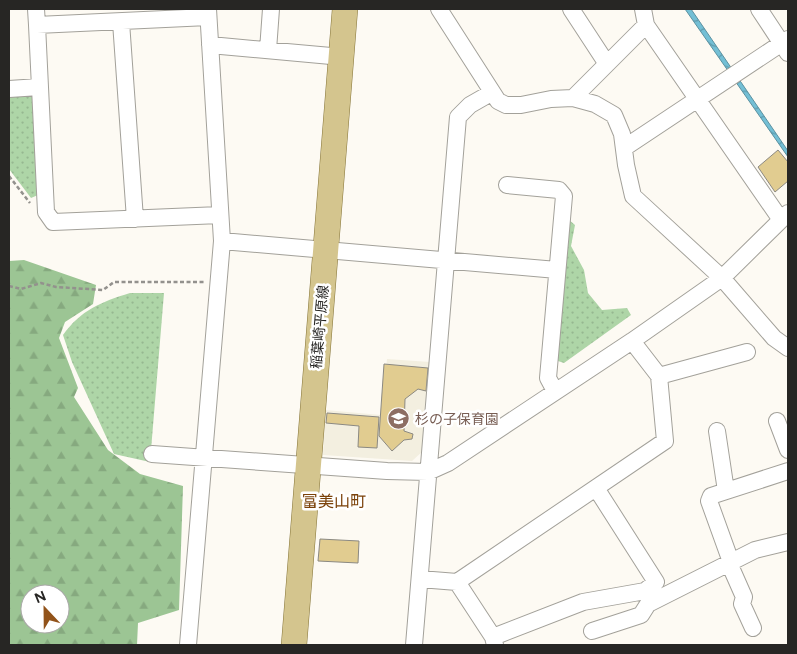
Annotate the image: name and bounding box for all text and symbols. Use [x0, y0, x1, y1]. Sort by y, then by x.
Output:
street label: 稲葉崎平原線 [308, 284, 332, 370]
school or university icon: 杉の子保育園 [387, 407, 411, 431]
place label: 杉の子保育園 [415, 411, 499, 428]
district label: 富美山町 [302, 492, 366, 511]
north arrow [20, 584, 70, 634]
text: N [32, 588, 49, 607]

